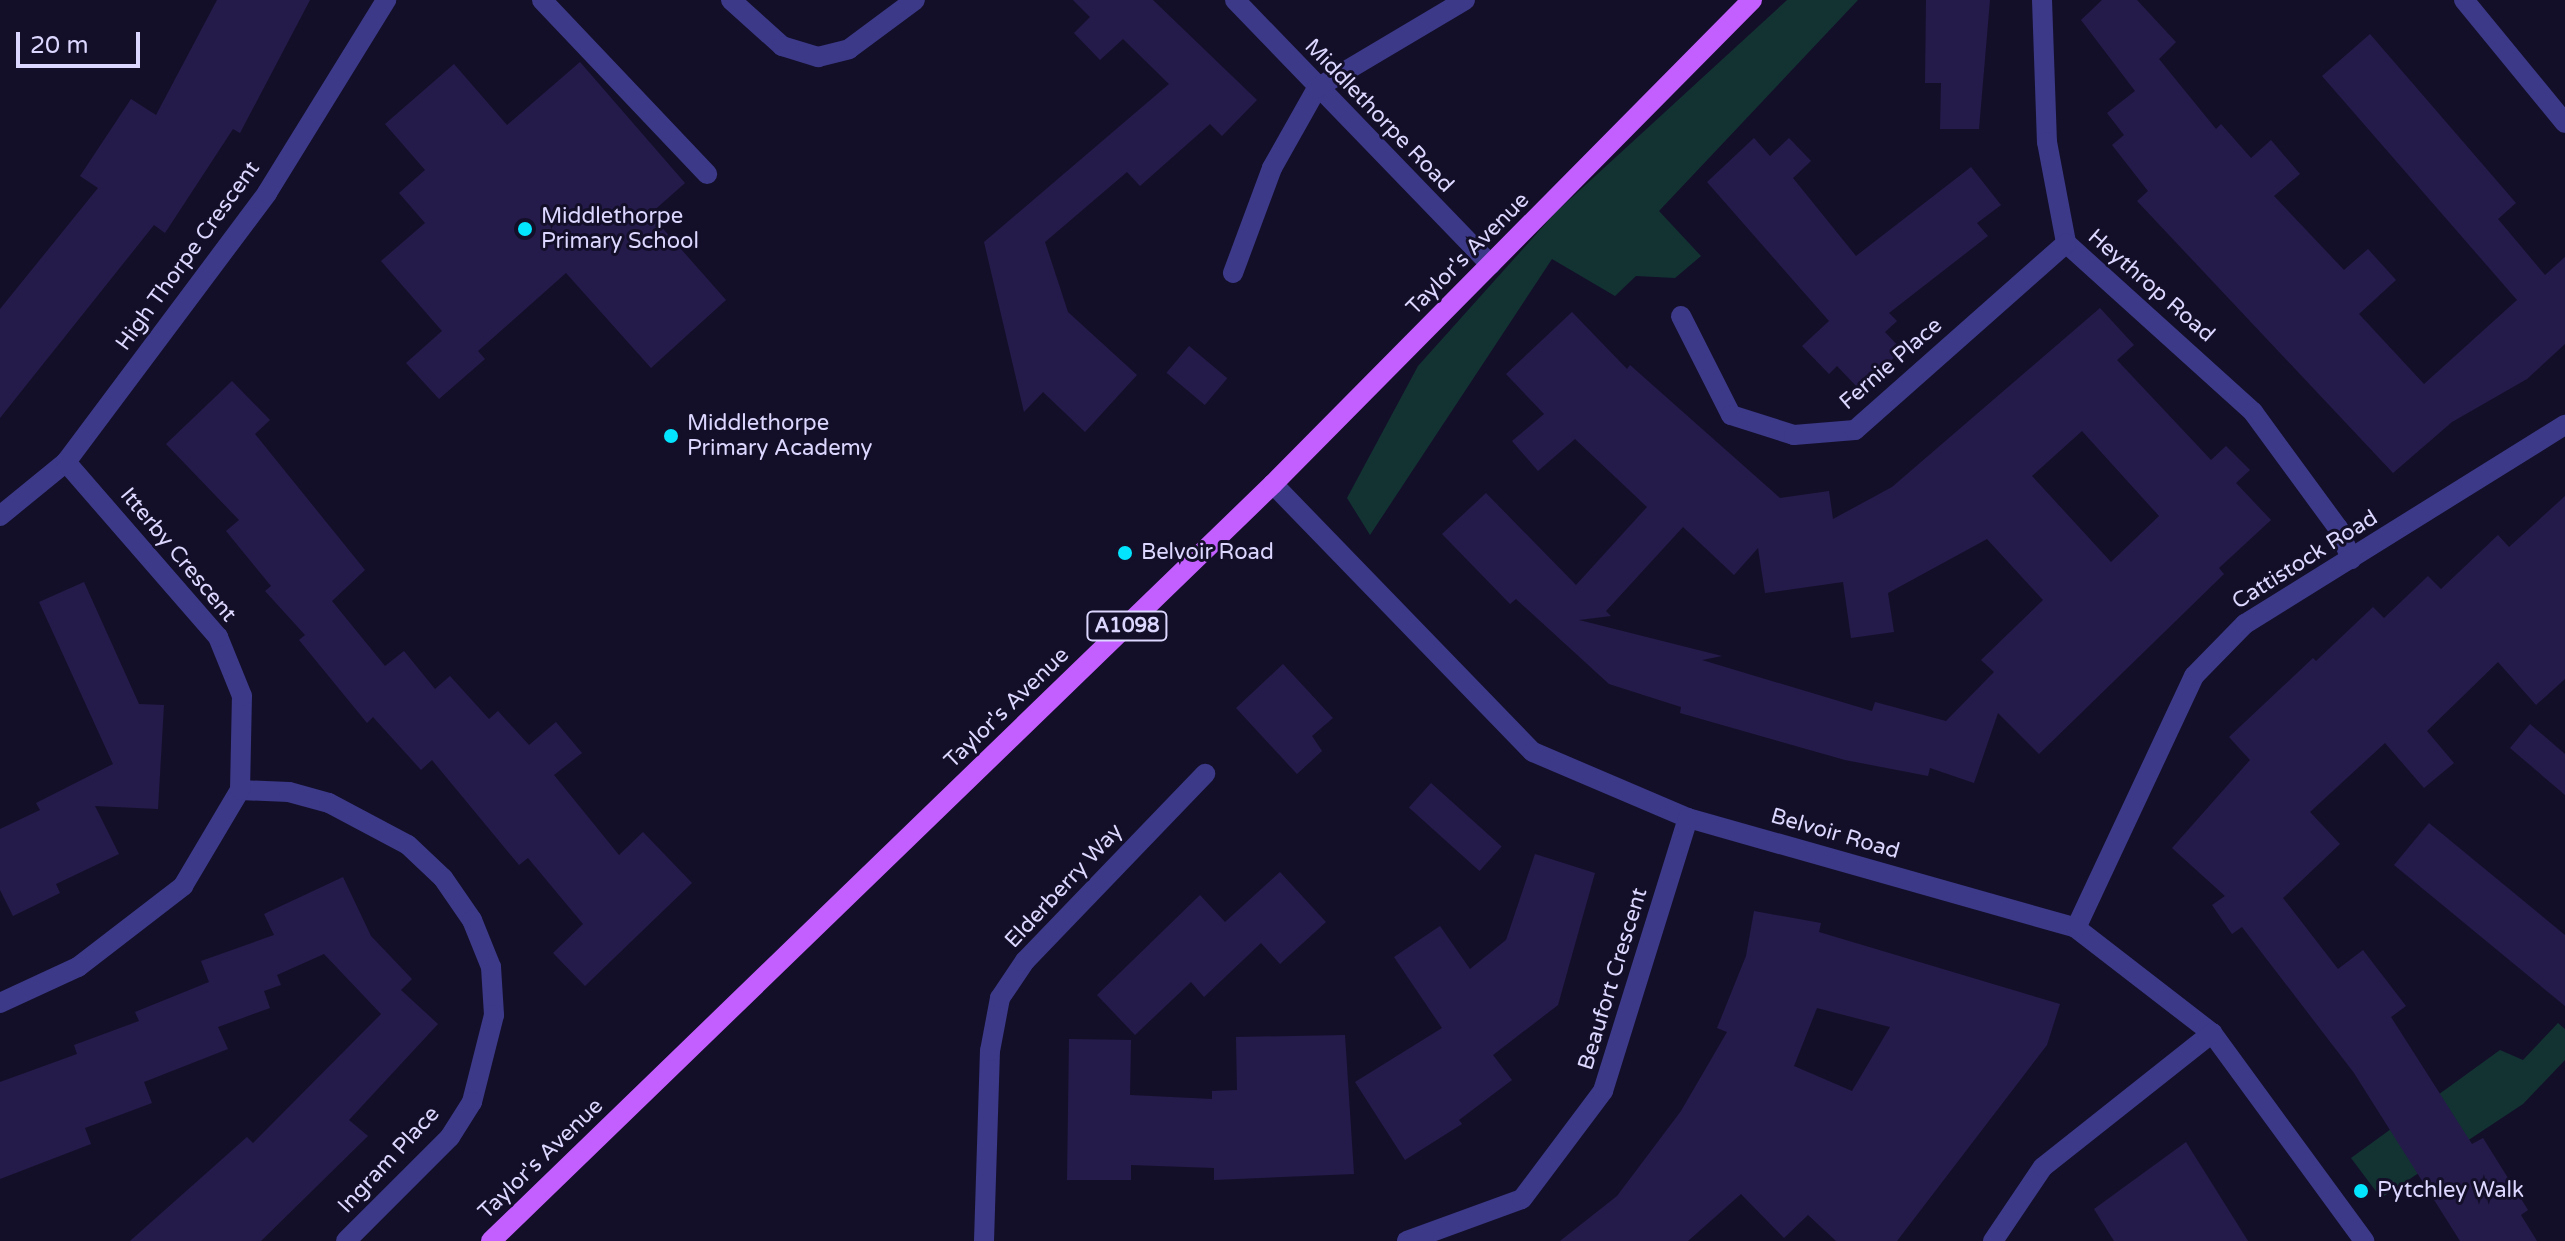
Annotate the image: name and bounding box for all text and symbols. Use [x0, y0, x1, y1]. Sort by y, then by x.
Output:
scale bar [20, 16, 144, 66]
text: 20 m [30, 31, 88, 60]
street label: Middlethorpe Road [1299, 34, 1459, 198]
street label: High Thorpe Crescent [111, 156, 265, 356]
street label: Taylor's Avenue [1401, 187, 1535, 321]
place label: Middlethorpe Primary School [541, 203, 699, 254]
marker: Middlethorpe Primary School [516, 220, 534, 238]
street label: Heythrop Road [2082, 224, 2220, 348]
street label: Fernie Place [1834, 312, 1948, 416]
place label: Middlethorpe Primary Academy [687, 410, 872, 462]
marker: Middlethorpe Primary Academy [662, 427, 680, 445]
street label: Itterby Crescent [114, 483, 242, 627]
street label: Cattistock Road [2227, 505, 2383, 615]
place label: Belvoir Road [1141, 540, 1274, 566]
marker: Belvoir Road [1116, 544, 1134, 562]
road number: A1098 [1085, 610, 1169, 642]
street label: Taylor's Avenue [939, 642, 1075, 774]
street label: Belvoir Road [1768, 803, 1902, 865]
street label: Elderberry Way [1000, 818, 1128, 954]
street label: Beaufort Crescent [1573, 885, 1653, 1073]
street label: Taylor's Avenue [473, 1093, 609, 1225]
street label: Ingram Place [333, 1101, 445, 1219]
place label: Pytchley Walk [2377, 1178, 2524, 1204]
marker: Pytchley Walk [2352, 1182, 2370, 1200]

